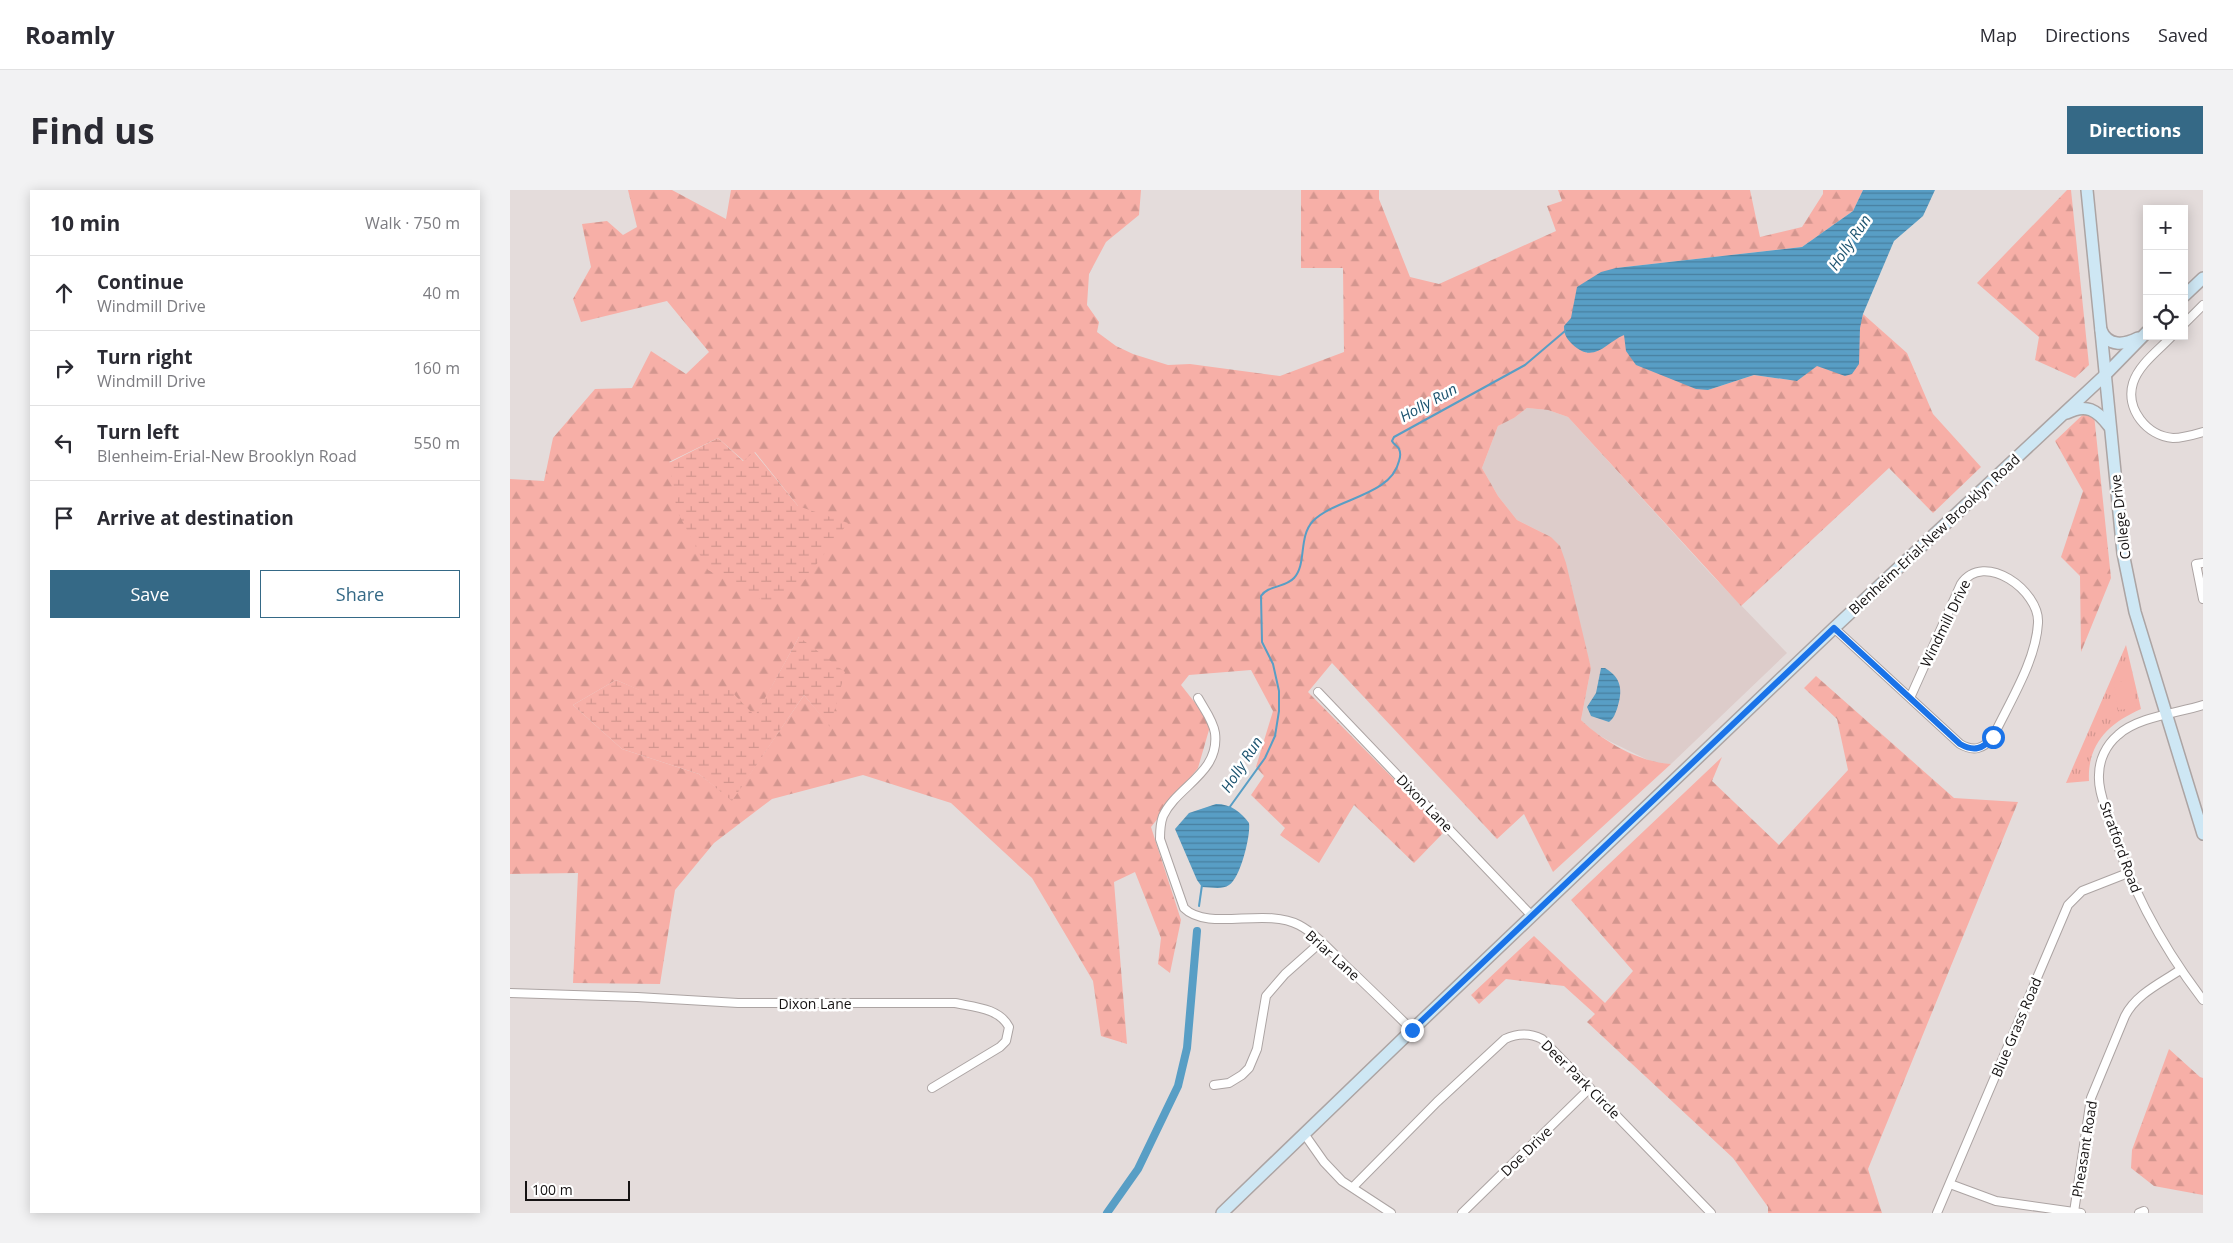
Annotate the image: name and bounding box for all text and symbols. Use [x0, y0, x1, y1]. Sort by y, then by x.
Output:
text: Roamly [25, 18, 115, 51]
text: Map [1980, 23, 2017, 47]
text: Directions [2045, 23, 2130, 47]
text: Saved [2158, 23, 2208, 47]
button: Directions [2067, 106, 2203, 154]
text: Find us [30, 107, 155, 154]
map controls [2143, 205, 2188, 340]
button: + [2143, 205, 2188, 250]
text: 10 min [50, 209, 120, 237]
water label: Holly Run [1823, 210, 1875, 274]
text: Walk · 750 m [365, 212, 460, 234]
button: − [2143, 250, 2188, 295]
text: Continue [97, 269, 184, 295]
icon: ahead [50, 279, 78, 307]
text: 40 m [423, 282, 460, 304]
text: Windmill Drive [97, 295, 206, 317]
button: locate [2143, 295, 2188, 340]
text: Turn right [97, 344, 192, 370]
icon: right [50, 354, 78, 382]
text: 160 m [414, 357, 460, 379]
text: Windmill Drive [97, 370, 206, 392]
water label: Holly Run [1396, 378, 1460, 426]
text: Turn left [97, 419, 179, 445]
icon: left [50, 429, 78, 457]
text: 550 m [414, 432, 460, 454]
text: Blenheim-Erial-New Brooklyn Road [97, 445, 357, 467]
street label: Blenheim-Erial-New Brooklyn Road [1844, 450, 2024, 618]
street label: College Drive [2105, 473, 2135, 561]
icon: arrive [50, 504, 78, 532]
text: Arrive at destination [97, 505, 294, 531]
button: Save [50, 570, 250, 618]
button: Share [260, 570, 460, 618]
street label: Windmill Drive [1916, 576, 1974, 670]
route start [1982, 726, 2005, 749]
water label: Holly Run [1215, 732, 1267, 796]
street label: Dixon Lane [1393, 770, 1457, 836]
street label: Stratford Road [2096, 799, 2146, 895]
street label: Briar Lane [1302, 926, 1364, 985]
street label: Blue Grass Road [1986, 974, 2046, 1080]
street label: Dixon Lane [778, 994, 852, 1013]
route end [1401, 1019, 1424, 1042]
street label: Deer Park Circle [1537, 1035, 1625, 1123]
street label: Pheasant Road [2067, 1099, 2101, 1199]
street label: Doe Drive [1496, 1122, 1556, 1180]
scale bar [525, 1178, 630, 1201]
text: 100 m [532, 1180, 573, 1199]

